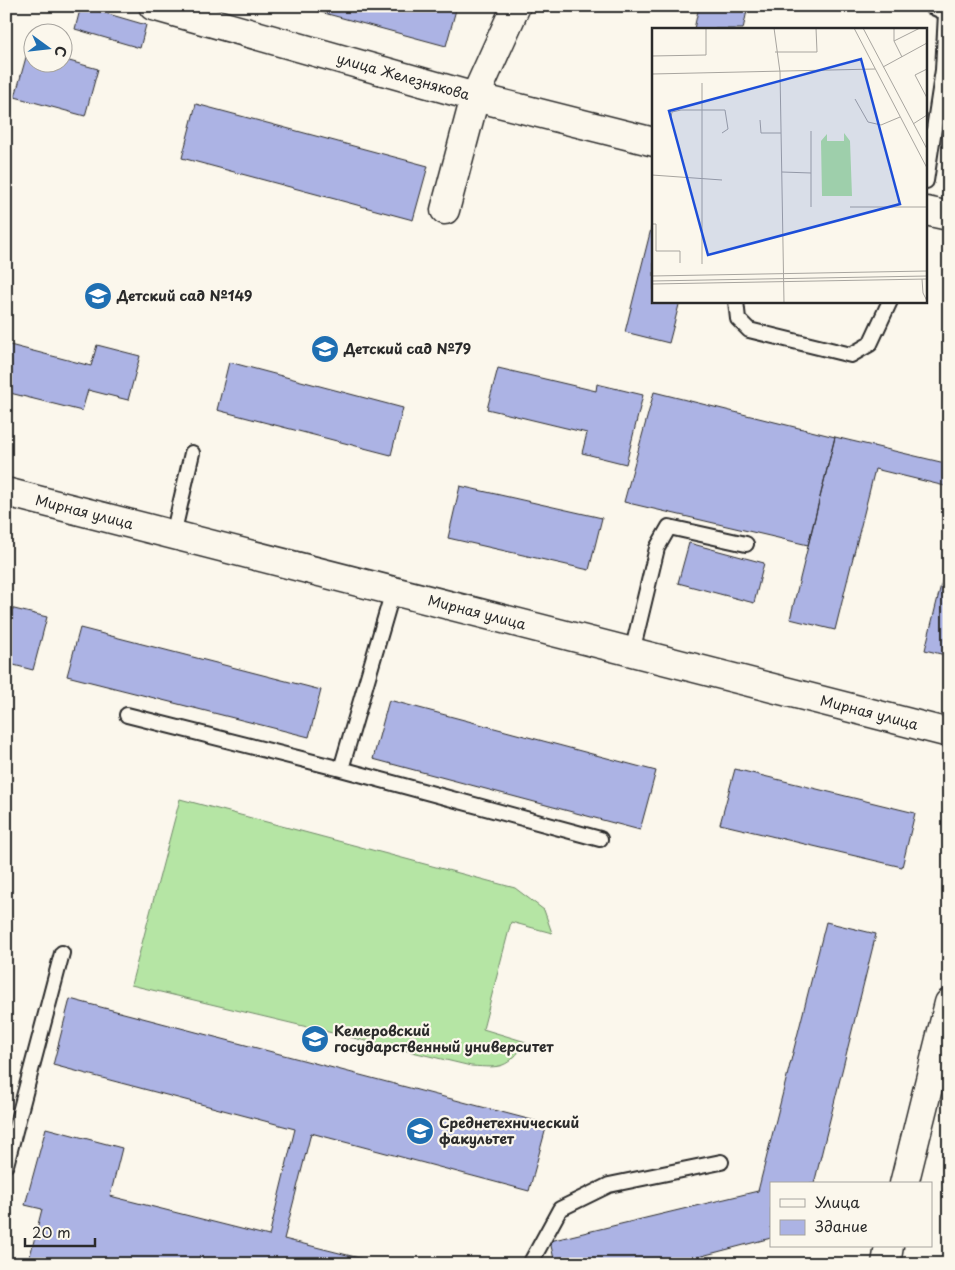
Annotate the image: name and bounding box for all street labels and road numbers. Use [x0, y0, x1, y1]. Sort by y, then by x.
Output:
street label: улица Железнякова [334, 47, 473, 105]
street label: Мирная улица [33, 489, 136, 534]
street label: Мирная улица [426, 589, 528, 635]
street label: Мирная улица [818, 690, 921, 735]

